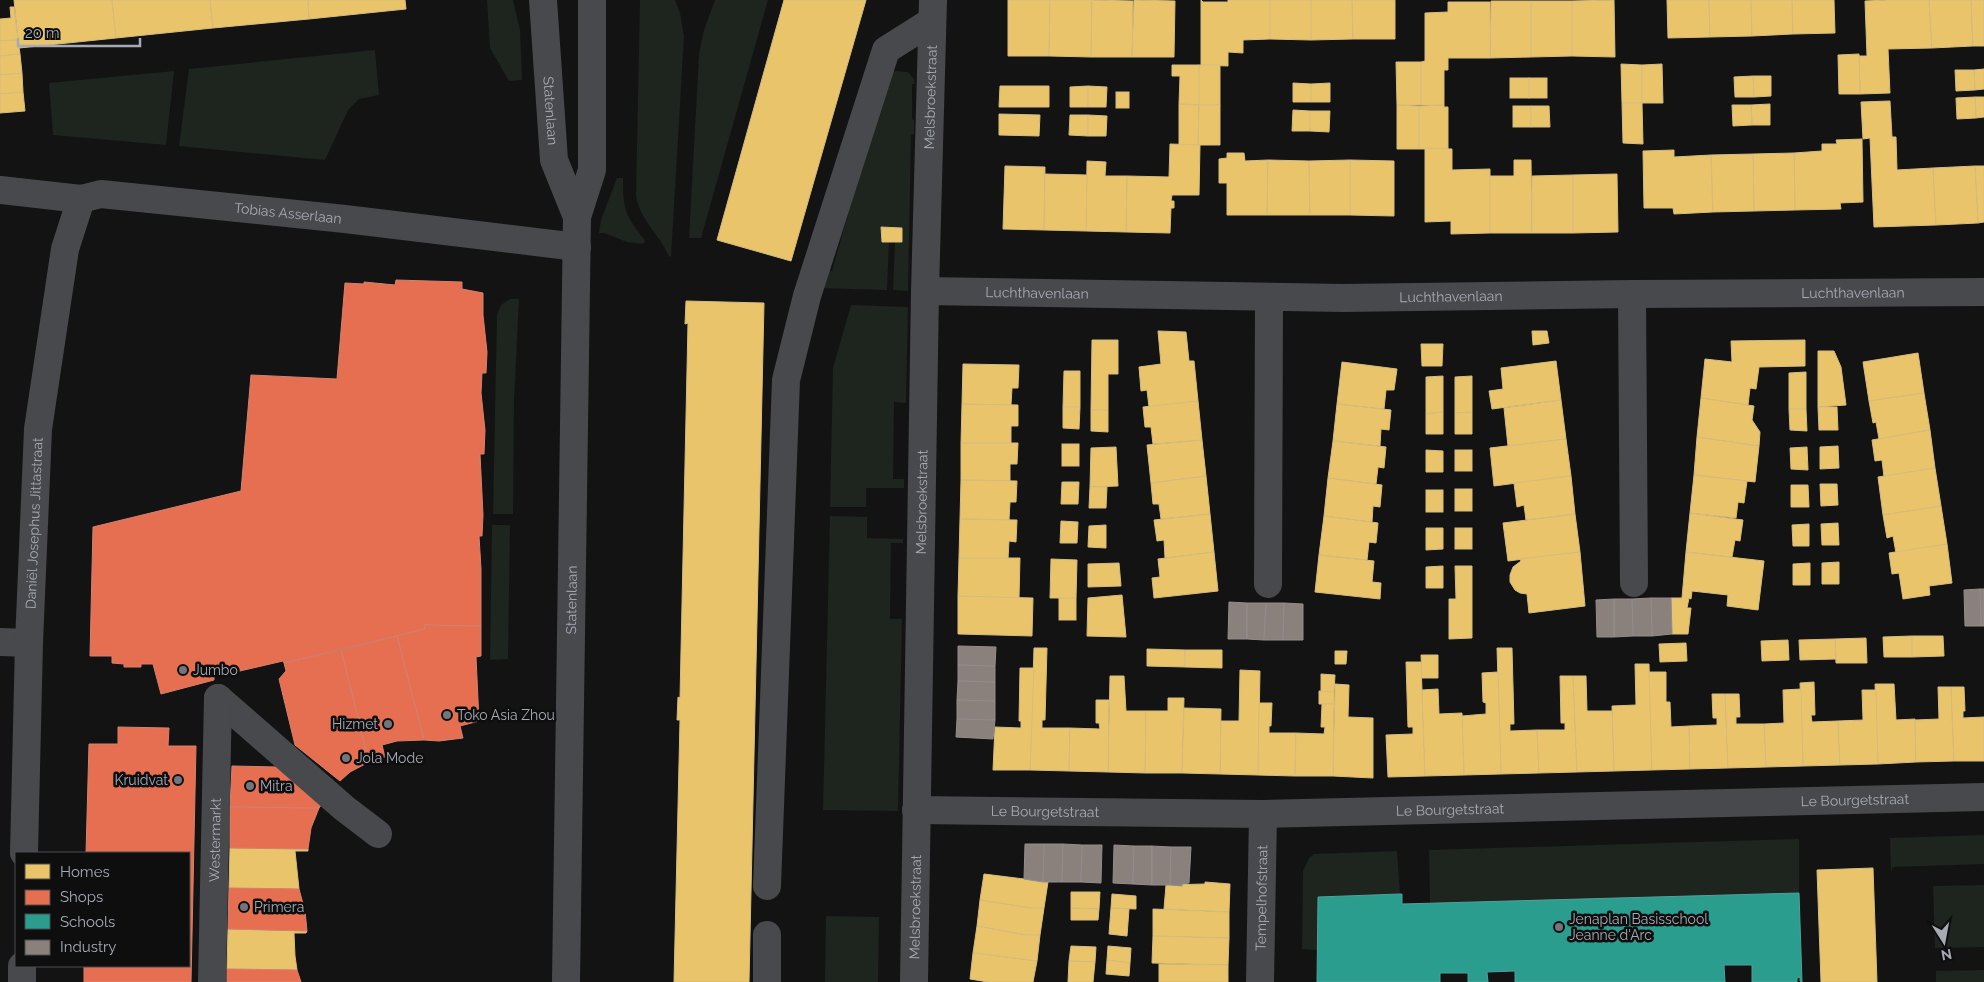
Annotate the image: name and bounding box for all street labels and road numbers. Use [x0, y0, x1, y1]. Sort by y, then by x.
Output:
street label: Melsbroekstraat [921, 44, 940, 150]
street label: Statenlaan [540, 76, 561, 146]
street label: Tobias Asserlaan [233, 200, 342, 227]
street label: Luchthavenlaan [985, 284, 1089, 302]
street label: Luchthavenlaan [1801, 284, 1905, 301]
street label: Luchthavenlaan [1399, 288, 1503, 305]
street label: Daniël Josephus Jittastraat [22, 437, 46, 609]
street label: Melsbroekstraat [913, 449, 930, 554]
street label: Statenlaan [563, 565, 580, 635]
street label: Le Bourgetstraat [1800, 791, 1909, 809]
street label: Westermarkt [206, 798, 224, 882]
street label: Le Bourgetstraat [1396, 800, 1505, 819]
street label: Le Bourgetstraat [991, 803, 1100, 820]
street label: Tempelhofstraat [1253, 845, 1270, 951]
street label: Melsbroekstraat [906, 854, 924, 959]

